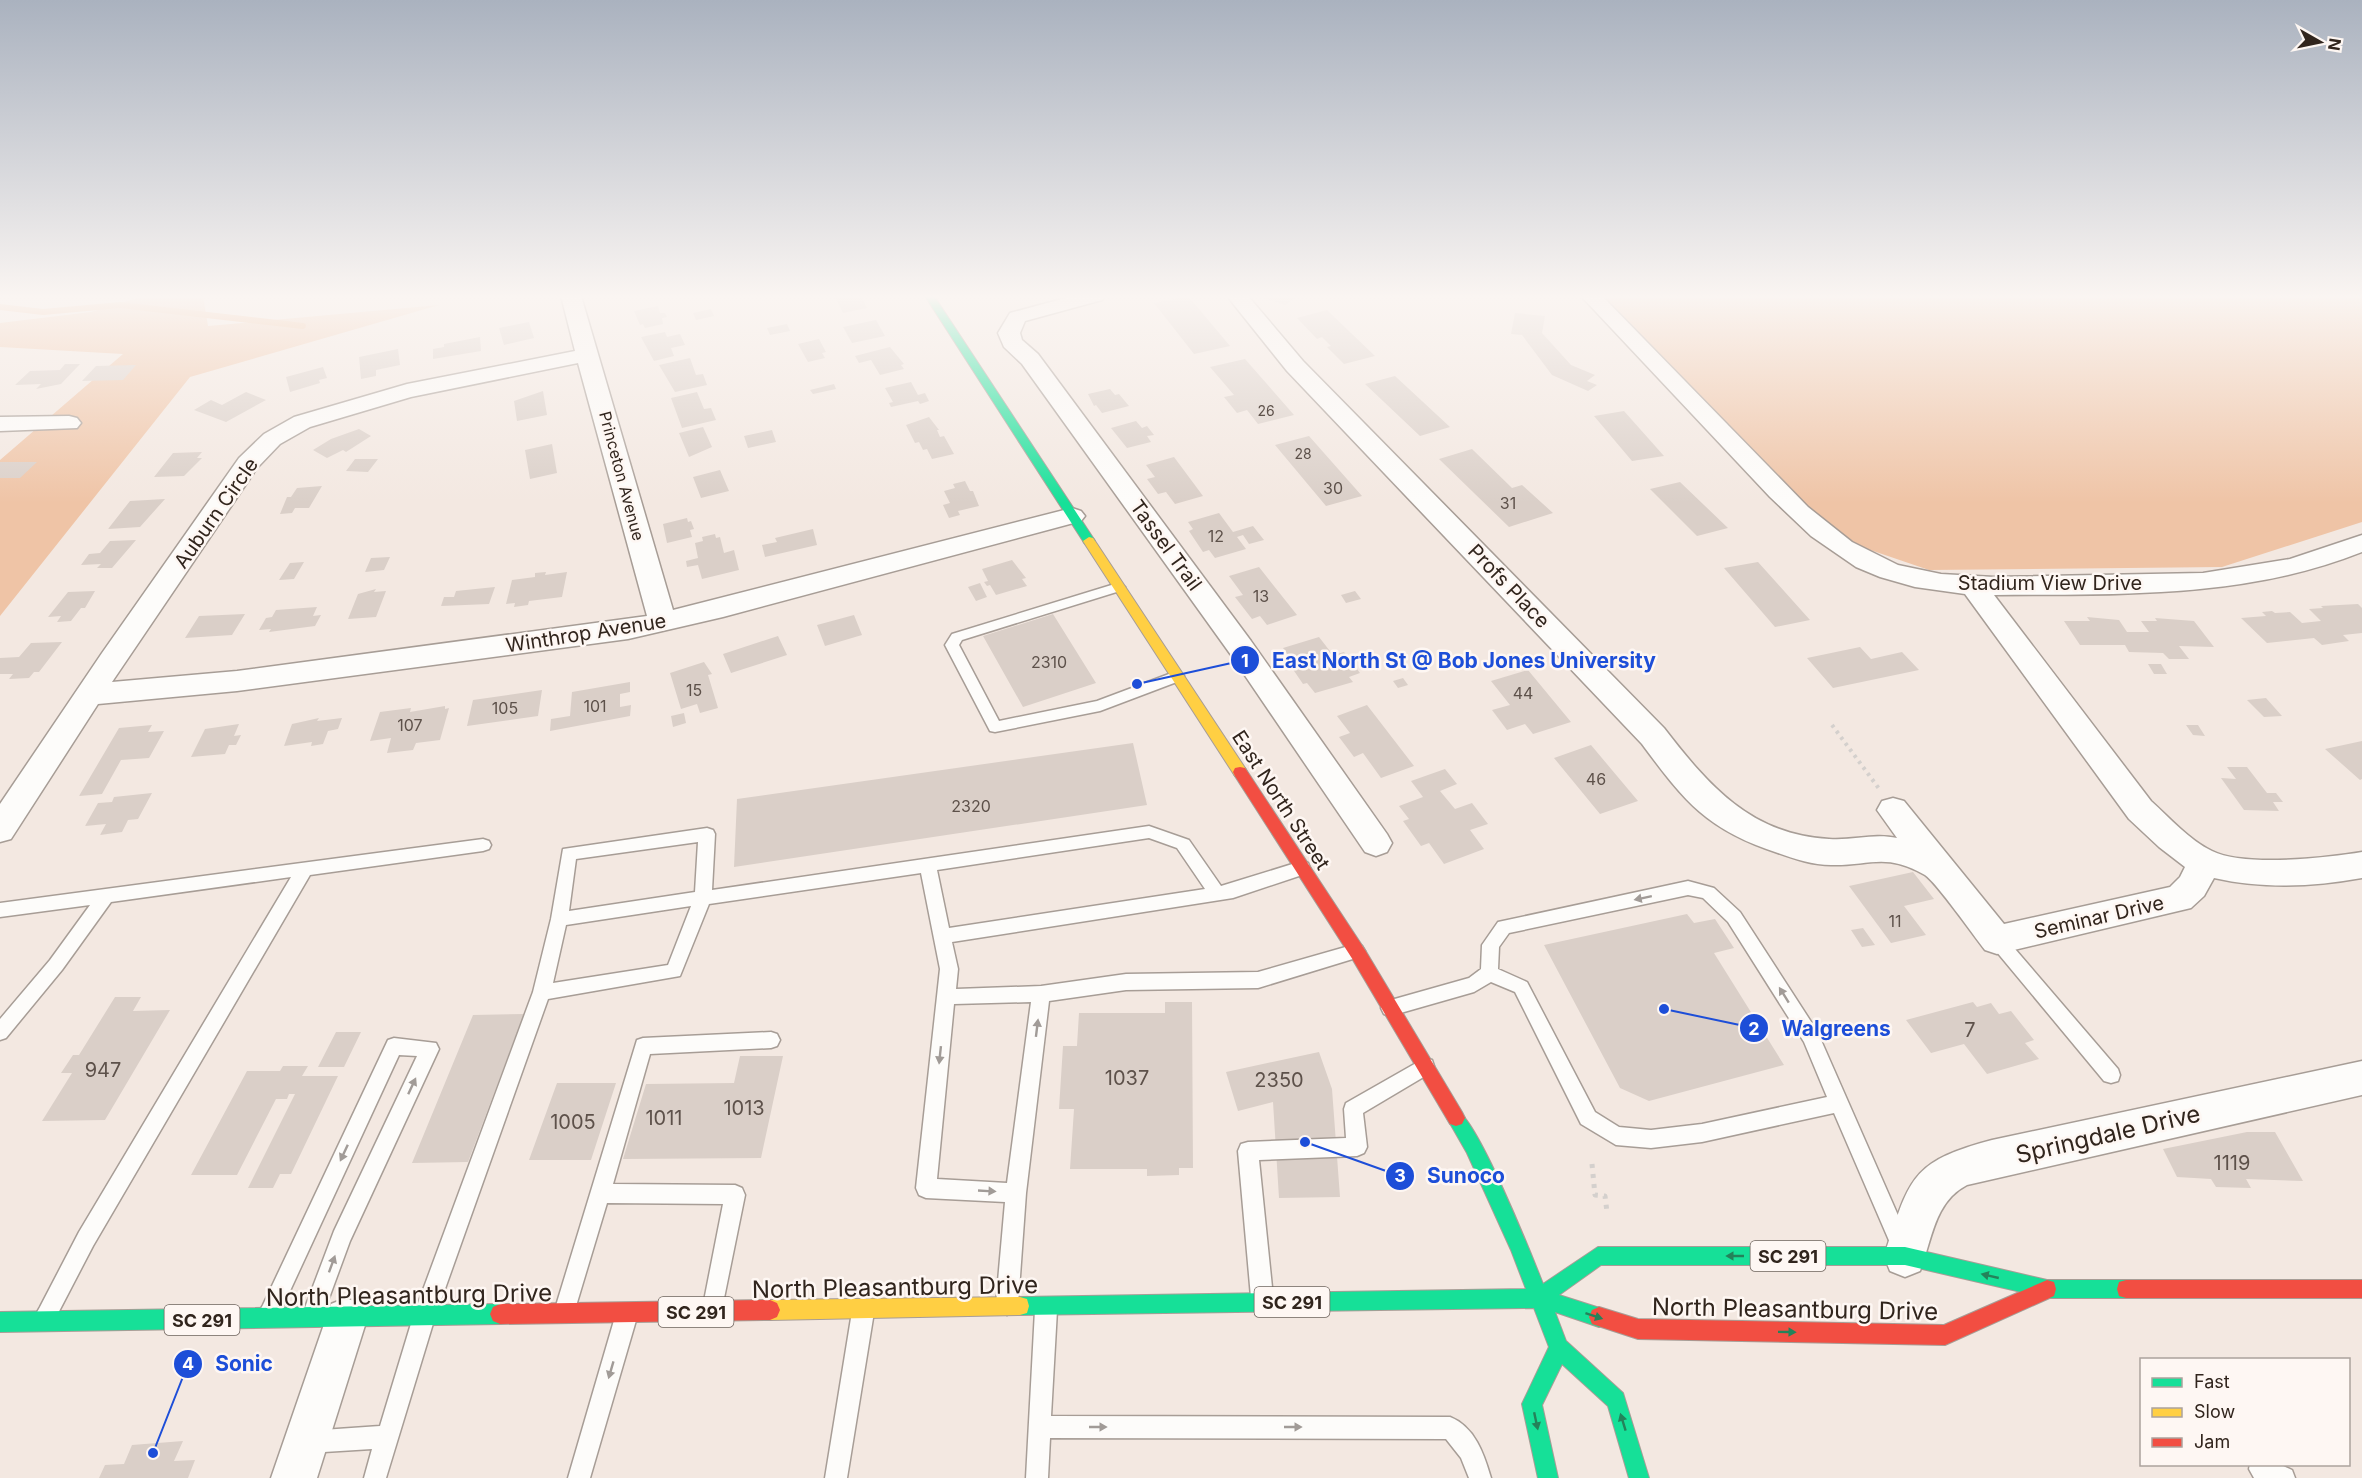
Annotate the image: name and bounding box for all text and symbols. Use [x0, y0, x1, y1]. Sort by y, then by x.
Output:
north arrow [2290, 12, 2350, 72]
text: N [2324, 37, 2346, 52]
house number: 26 [1257, 402, 1275, 419]
street label: Princeton Avenue [595, 409, 649, 543]
house number: 28 [1294, 445, 1312, 462]
street label: Auburn Circle [169, 453, 263, 573]
house number: 30 [1323, 478, 1343, 498]
house number: 31 [1500, 493, 1516, 513]
street label: Tassel Trail [1125, 495, 1207, 595]
house number: 12 [1208, 526, 1224, 546]
street label: Profs Place [1463, 539, 1555, 633]
street label: Stadium View Drive [1958, 571, 2142, 595]
house number: 13 [1253, 586, 1269, 606]
street label: Winthrop Avenue [504, 608, 668, 658]
callout: East North St @ Bob Jones University [1230, 641, 1668, 680]
text: East North St @ Bob Jones University [1272, 648, 1656, 673]
text: 1 [1241, 650, 1249, 671]
house number: 2310 [1031, 652, 1067, 672]
house number: 15 [686, 680, 702, 700]
house number: 44 [1513, 683, 1533, 703]
house number: 101 [583, 696, 607, 716]
house number: 105 [492, 698, 518, 718]
house number: 107 [397, 715, 423, 735]
street label: East North Street [1227, 726, 1335, 875]
house number: 46 [1586, 769, 1606, 789]
house number: 2320 [951, 796, 991, 816]
street label: Seminar Drive [2032, 890, 2166, 944]
one-way arrow [1634, 893, 1653, 903]
house number: 11 [1888, 911, 1902, 931]
one-way arrow [1779, 987, 1790, 1004]
callout: Walgreens [1739, 1009, 1903, 1048]
text: Walgreens [1781, 1016, 1891, 1041]
text: 2 [1748, 1018, 1760, 1039]
house number: 7 [1964, 1018, 1976, 1042]
one-way arrow [1032, 1019, 1042, 1038]
one-way arrow [935, 1045, 945, 1064]
house number: 947 [85, 1058, 121, 1082]
house number: 1037 [1105, 1066, 1149, 1090]
house number: 2350 [1254, 1068, 1304, 1092]
one-way arrow [408, 1078, 417, 1095]
house number: 1013 [723, 1096, 765, 1120]
street label: Springdale Drive [2013, 1099, 2203, 1169]
house number: 1011 [645, 1106, 683, 1130]
house number: 1005 [550, 1110, 596, 1134]
one-way arrow [339, 1145, 349, 1163]
house number: 1119 [2214, 1151, 2250, 1175]
callout: Sunoco [1385, 1156, 1517, 1195]
text: Sunoco [1427, 1163, 1505, 1188]
text: 3 [1394, 1165, 1406, 1186]
one-way arrow [978, 1187, 997, 1196]
road number: SC 291 [1750, 1241, 1826, 1271]
one-way arrow [1725, 1251, 1744, 1261]
one-way arrow [327, 1255, 337, 1273]
street label: North Pleasantburg Drive [752, 1270, 1038, 1304]
one-way arrow [1981, 1271, 1999, 1281]
street label: North Pleasantburg Drive [266, 1278, 552, 1312]
road number: SC 291 [1254, 1287, 1330, 1317]
street label: North Pleasantburg Drive [1652, 1292, 1938, 1326]
road number: SC 291 [658, 1297, 734, 1327]
road number: SC 291 [164, 1305, 240, 1335]
one-way arrow [1585, 1311, 1603, 1321]
one-way arrow [1778, 1327, 1797, 1337]
callout: Sonic [173, 1344, 285, 1383]
text: Sonic [215, 1351, 273, 1376]
text: 4 [182, 1353, 194, 1374]
legend [2140, 1358, 2350, 1466]
one-way arrow [606, 1361, 615, 1379]
text: Fast [2194, 1371, 2230, 1392]
text: Slow [2194, 1401, 2235, 1422]
one-way arrow [1531, 1412, 1541, 1430]
one-way arrow [1618, 1413, 1627, 1431]
one-way arrow [1089, 1422, 1108, 1432]
one-way arrow [1284, 1422, 1303, 1432]
text: Jam [2194, 1431, 2230, 1452]

